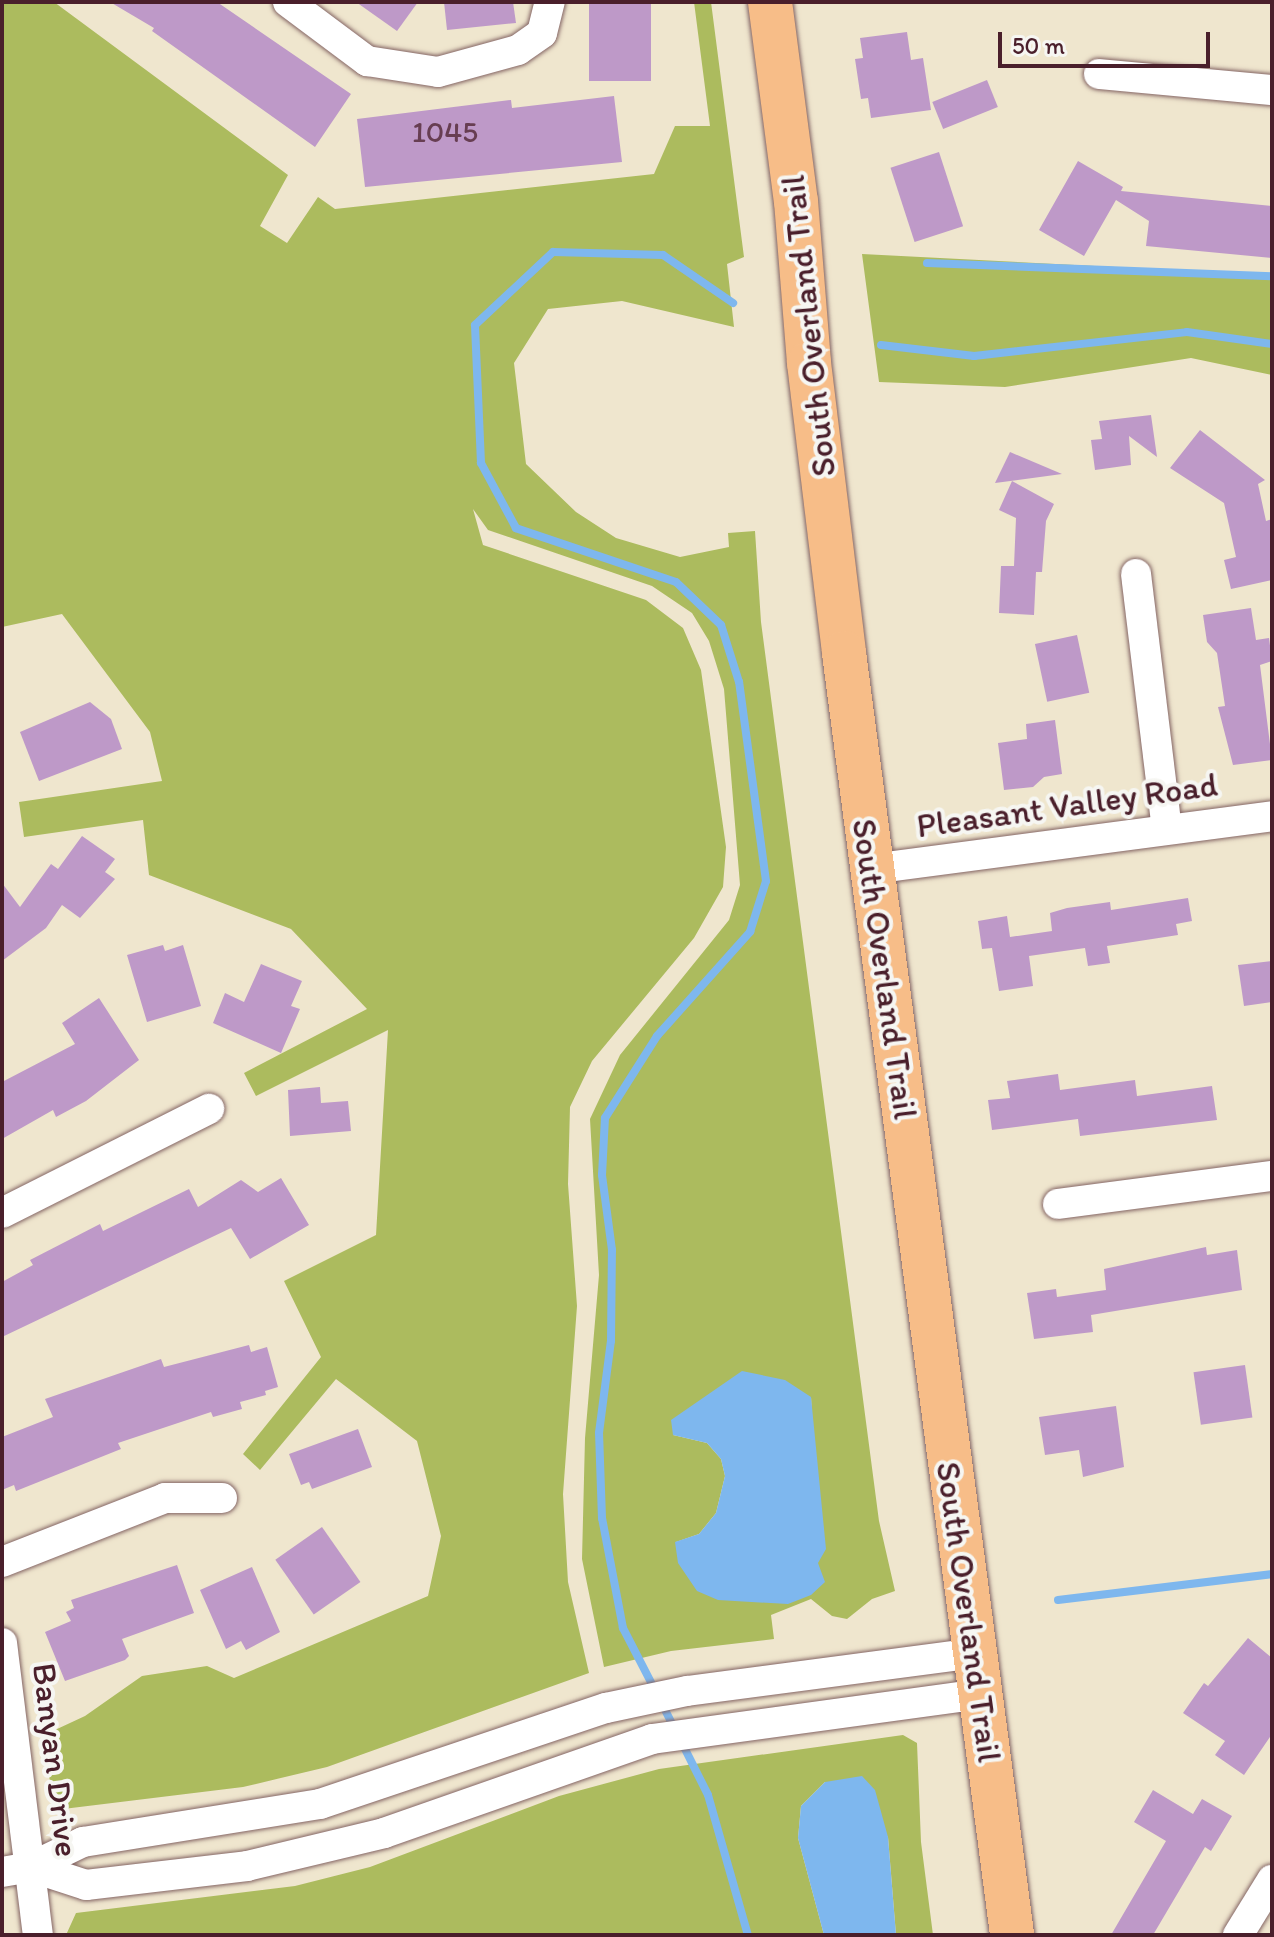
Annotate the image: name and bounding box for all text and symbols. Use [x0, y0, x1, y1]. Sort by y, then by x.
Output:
scale bar [1002, 16, 1214, 66]
text: 50 m [1012, 31, 1065, 60]
house number: 1045 [412, 114, 478, 150]
street label: South Overland Trail [772, 175, 844, 477]
street label: Pleasant Valley Road [914, 764, 1220, 846]
street label: South Overland Trail [844, 818, 926, 1120]
street label: South Overland Trail [928, 1461, 1010, 1763]
street label: Banyan Drive [24, 1661, 88, 1859]

